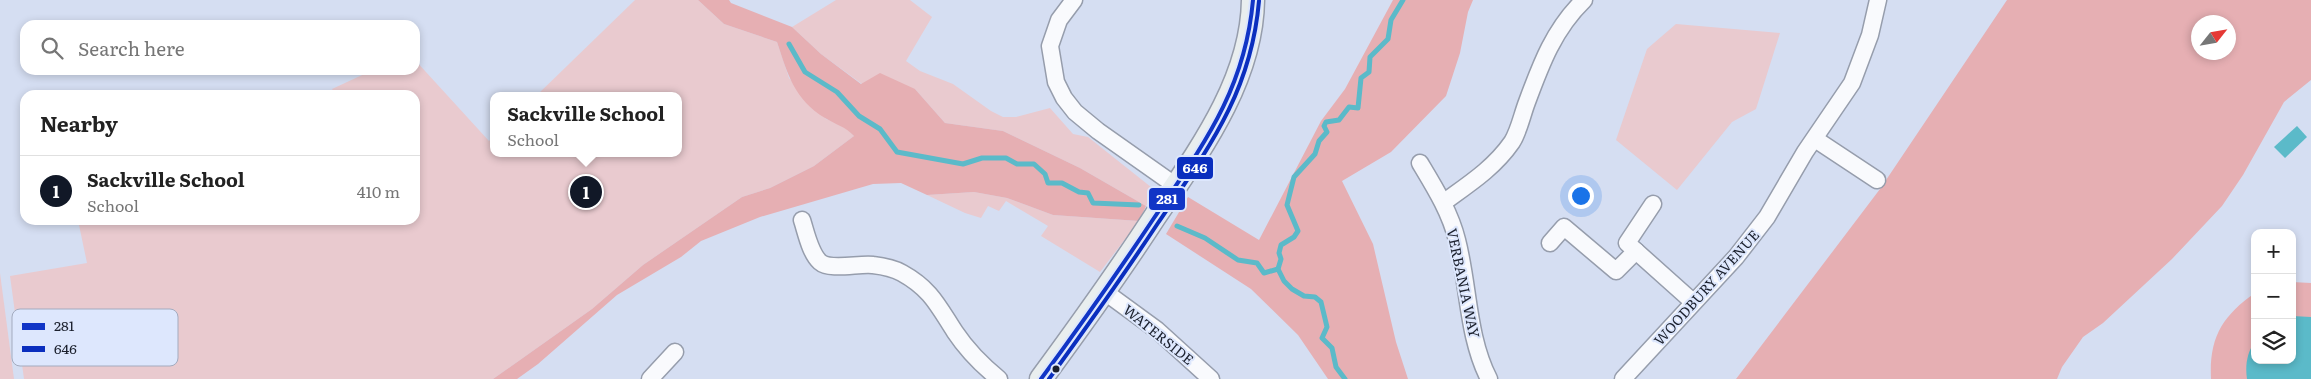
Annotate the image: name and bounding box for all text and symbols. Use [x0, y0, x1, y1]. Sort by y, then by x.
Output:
north arrow [2191, 15, 2236, 60]
search box [20, 20, 420, 75]
icon: search [38, 34, 66, 62]
text: Search here [78, 34, 185, 62]
popup [490, 92, 682, 157]
text: Sackville School [507, 99, 665, 127]
text: Nearby [40, 107, 118, 138]
text: School [507, 127, 559, 151]
line badge: 646 [1176, 156, 1214, 180]
text: 646 [1183, 157, 1207, 177]
text: Sackville School [87, 165, 245, 193]
pin: 1 [570, 173, 602, 211]
text: 1 [53, 179, 59, 203]
text: 410 m [357, 179, 400, 203]
your location [1568, 183, 1594, 209]
line badge: 281 [1148, 187, 1186, 211]
text: 281 [1156, 188, 1178, 208]
text: School [87, 193, 139, 217]
street label: WOODBURY AVENUE [1649, 225, 1763, 349]
street label: VERBANIA WAY [1443, 226, 1485, 340]
map controls [2251, 229, 2296, 364]
button: + [2251, 229, 2296, 274]
button: − [2251, 274, 2296, 319]
street label: WATERSIDE [1119, 299, 1199, 369]
legend [12, 309, 178, 366]
text: 281 [54, 315, 75, 335]
button: layers [2251, 319, 2296, 364]
text: 646 [54, 338, 77, 358]
unlabelled marker [1051, 364, 1061, 374]

